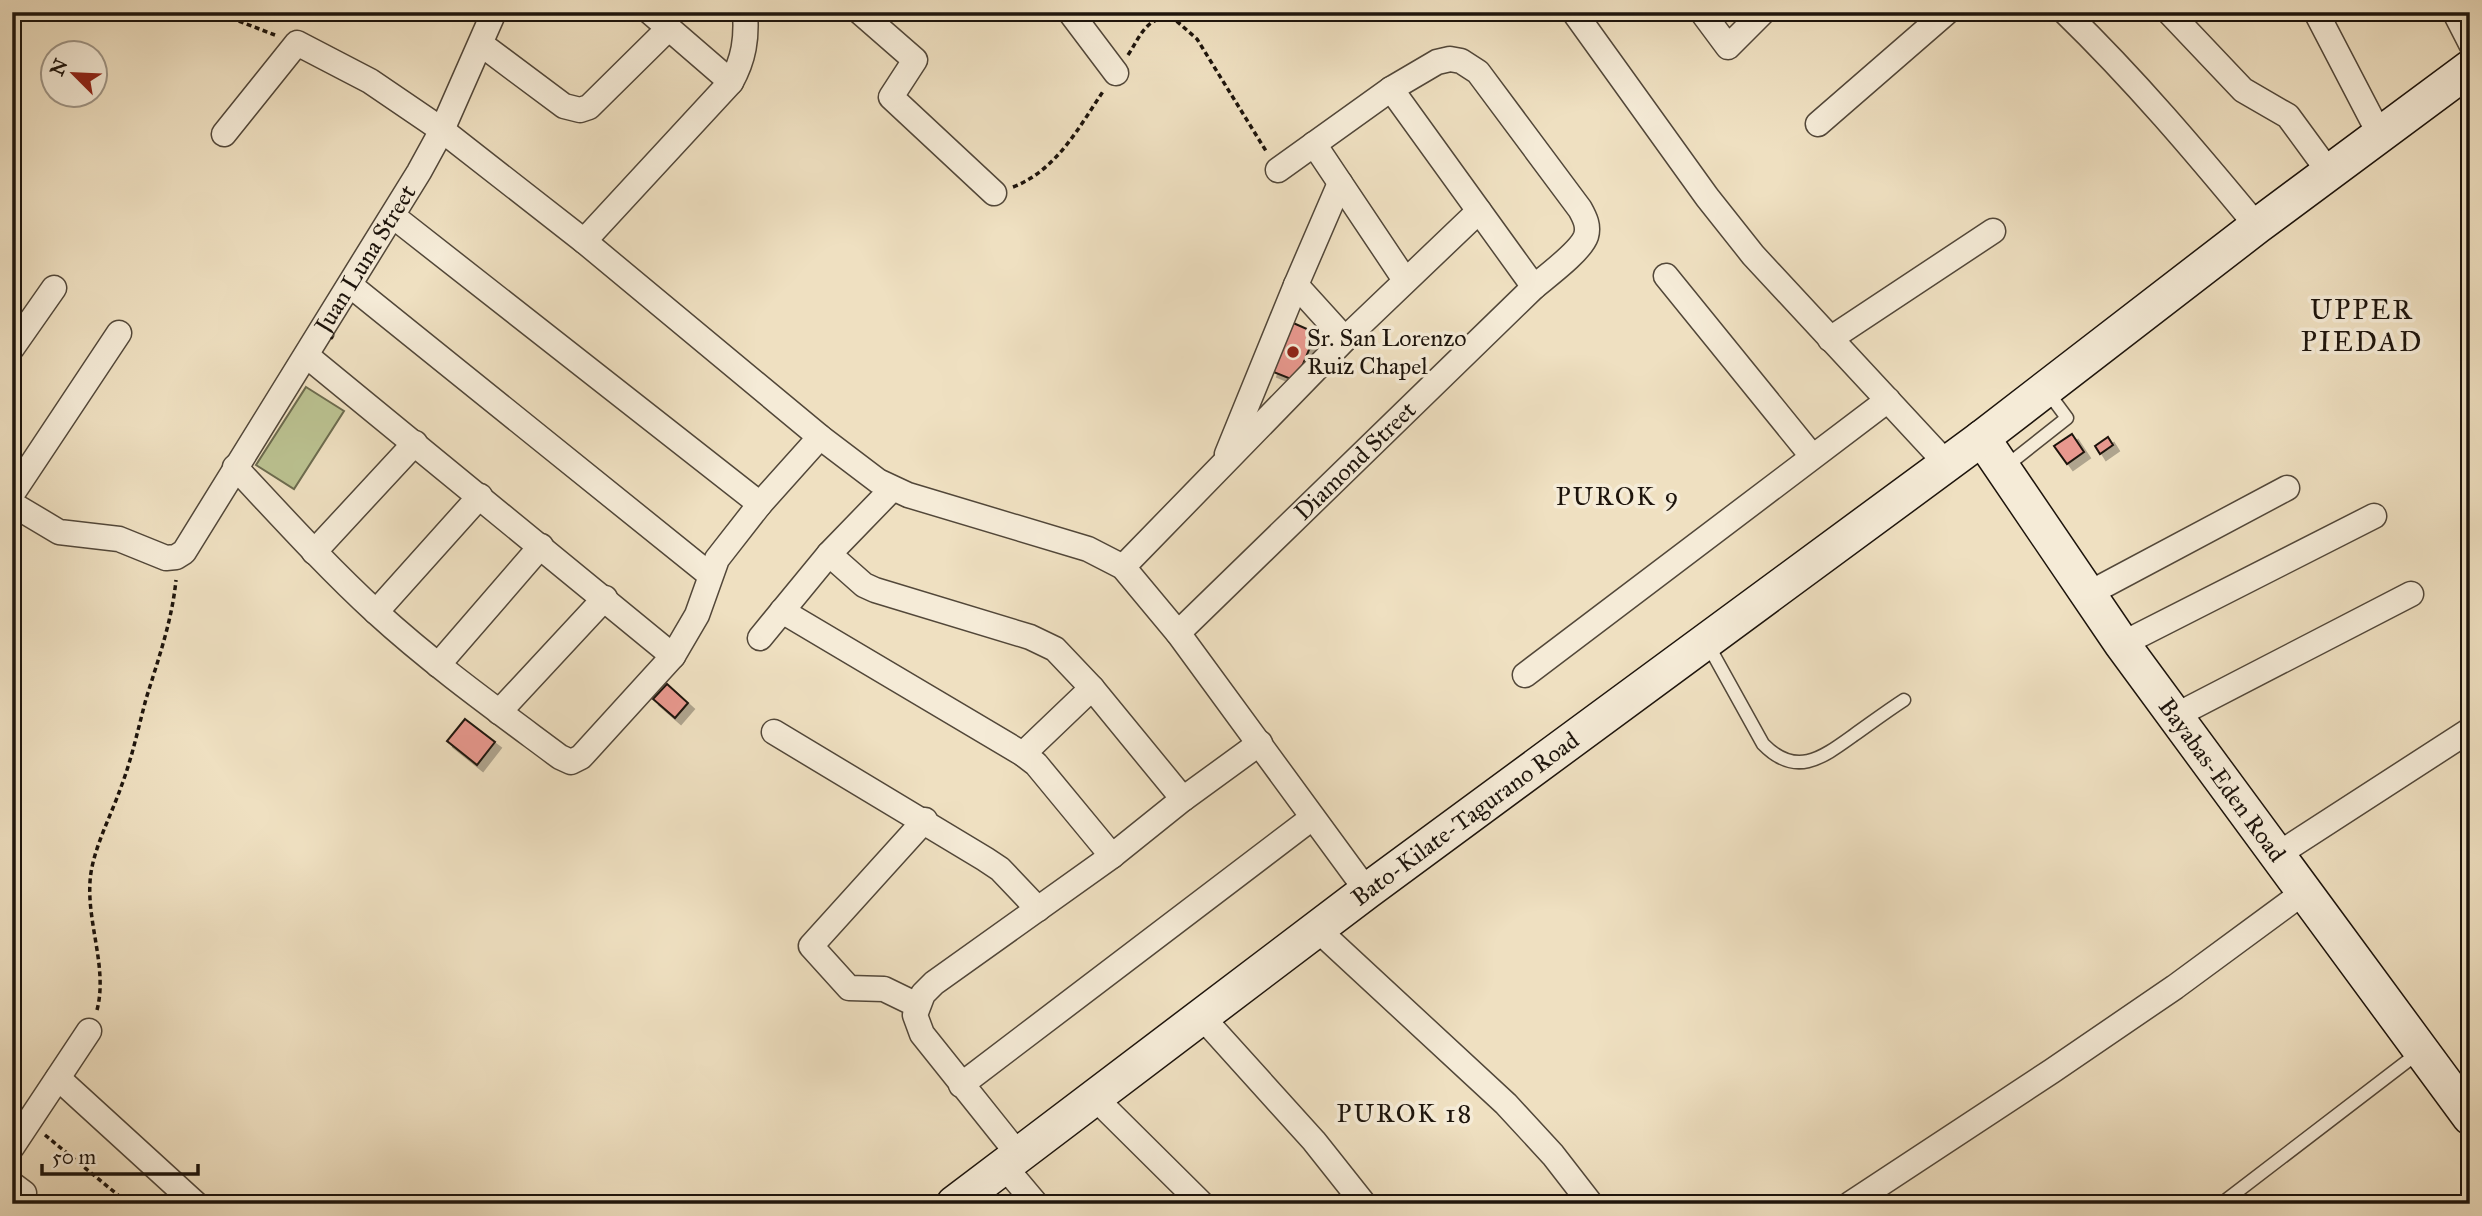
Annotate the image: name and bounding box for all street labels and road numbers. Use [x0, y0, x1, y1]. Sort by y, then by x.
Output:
street label: Juan Luna Street [307, 179, 423, 341]
street label: Diamond Street [1288, 395, 1423, 527]
street label: Bayabas-Eden Road [2152, 692, 2292, 868]
street label: Bato-Kilate-Tagurano Road [1345, 725, 1585, 913]

